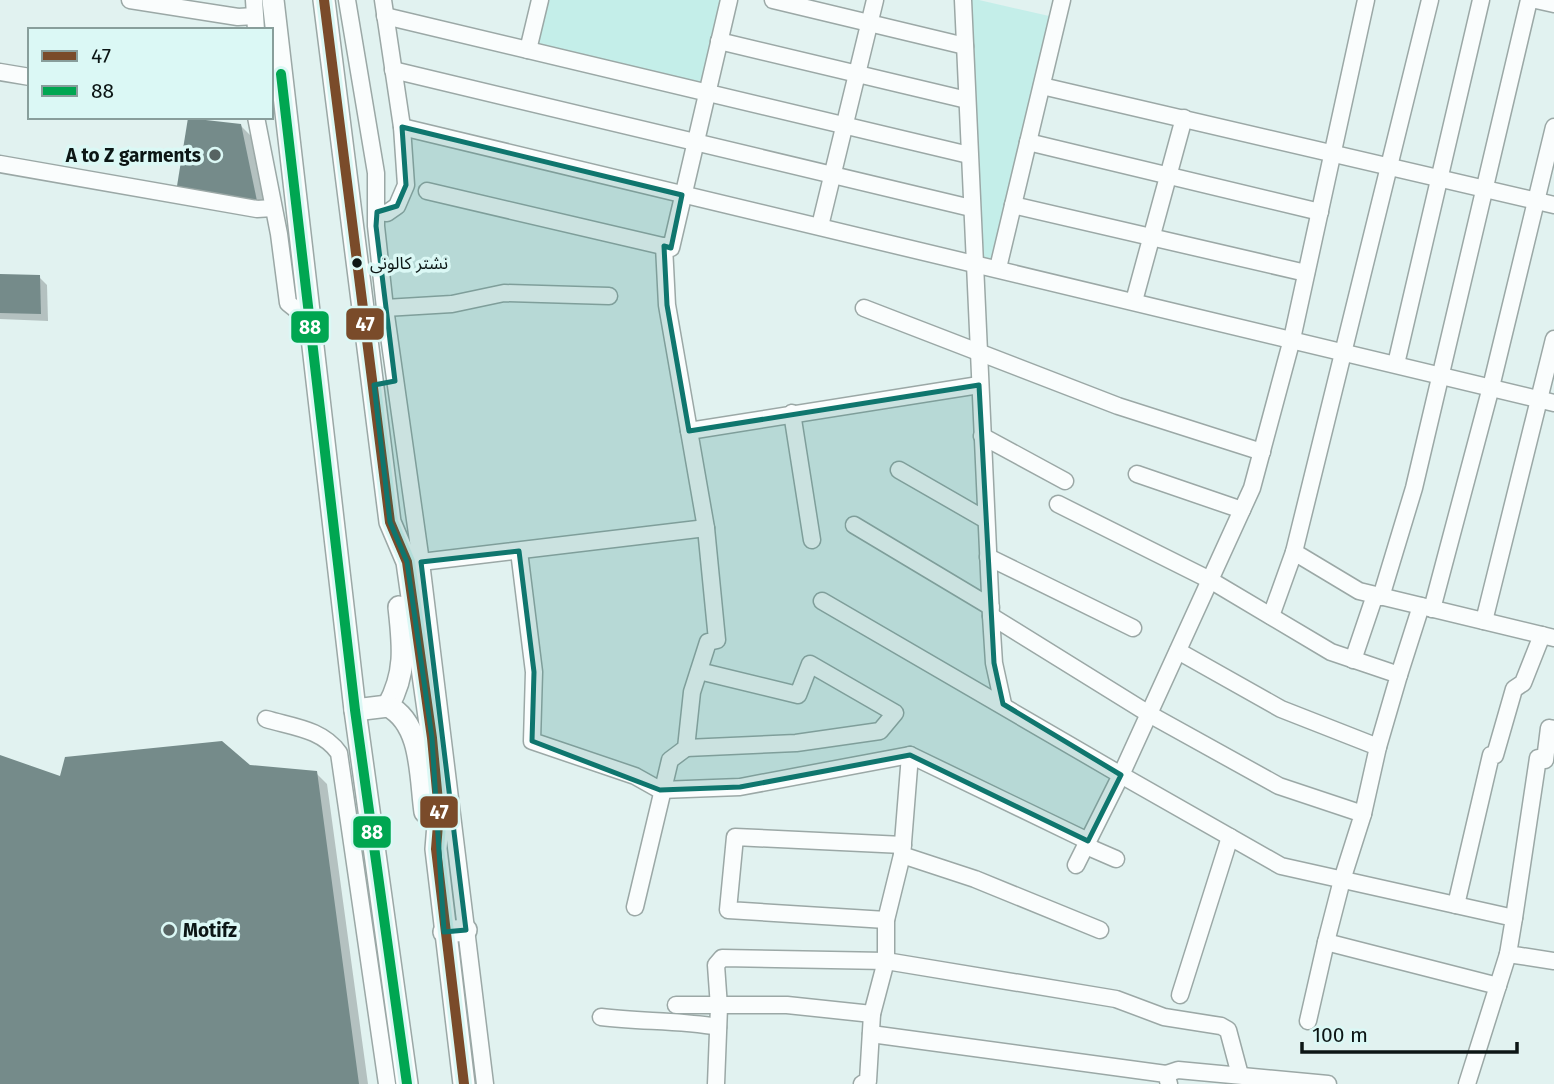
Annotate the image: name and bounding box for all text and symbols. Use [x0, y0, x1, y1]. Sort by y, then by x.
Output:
legend [28, 28, 273, 119]
text: 47 [91, 43, 111, 69]
text: 88 [91, 78, 114, 104]
place label: A to Z garments [65, 144, 201, 167]
marker: A to Z garments [207, 147, 223, 163]
place label: نشتر کالونی [370, 253, 448, 274]
marker: نشتر کالونی [350, 256, 364, 270]
line badge: 47 [345, 307, 385, 341]
line badge: 88 [290, 310, 330, 344]
text: 47 [355, 313, 375, 336]
text: 88 [299, 316, 321, 339]
line badge: 47 [419, 795, 459, 829]
text: 47 [429, 801, 449, 824]
line badge: 88 [352, 815, 392, 849]
text: 88 [361, 821, 383, 844]
place label: Motifz [183, 919, 237, 942]
marker: Motifz [161, 922, 177, 938]
scale bar [1302, 1010, 1517, 1054]
text: 100 m [1312, 1022, 1368, 1048]

